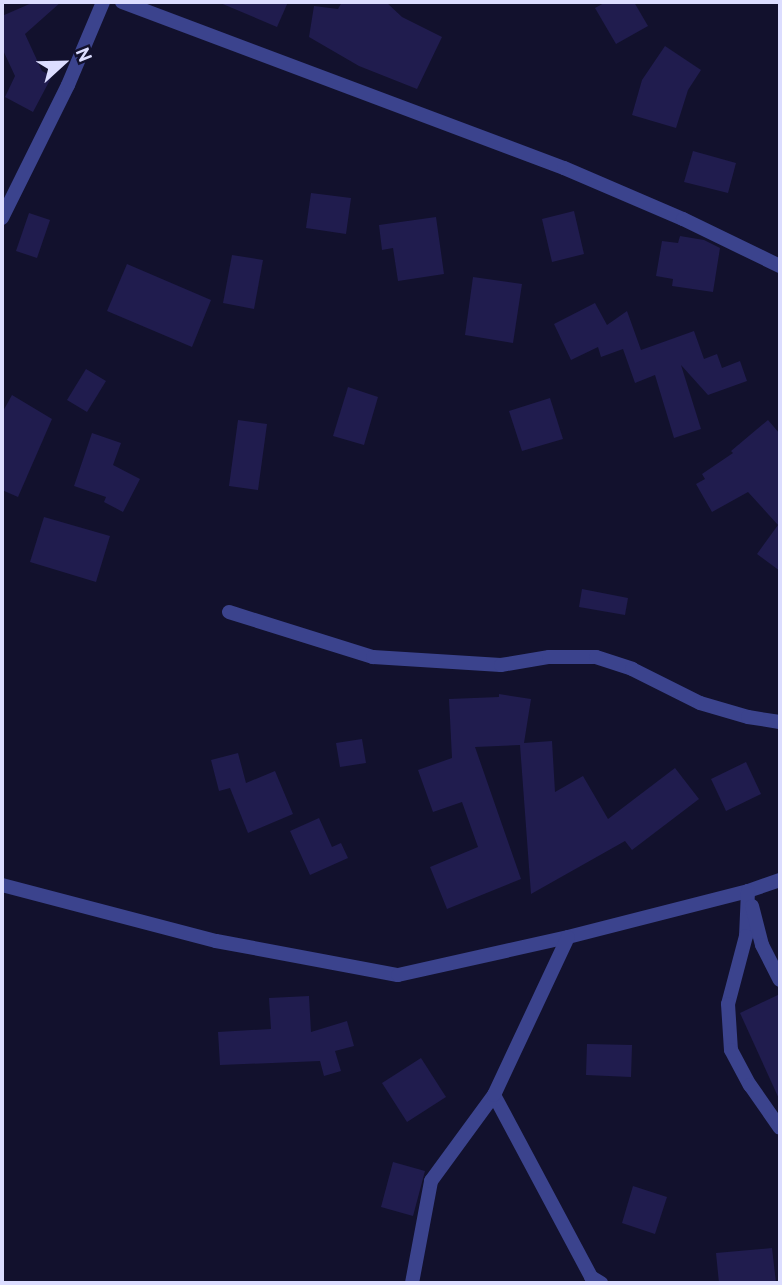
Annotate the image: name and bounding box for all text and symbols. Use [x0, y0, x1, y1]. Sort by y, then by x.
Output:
north arrow [28, 28, 98, 98]
text: N [69, 44, 96, 66]

